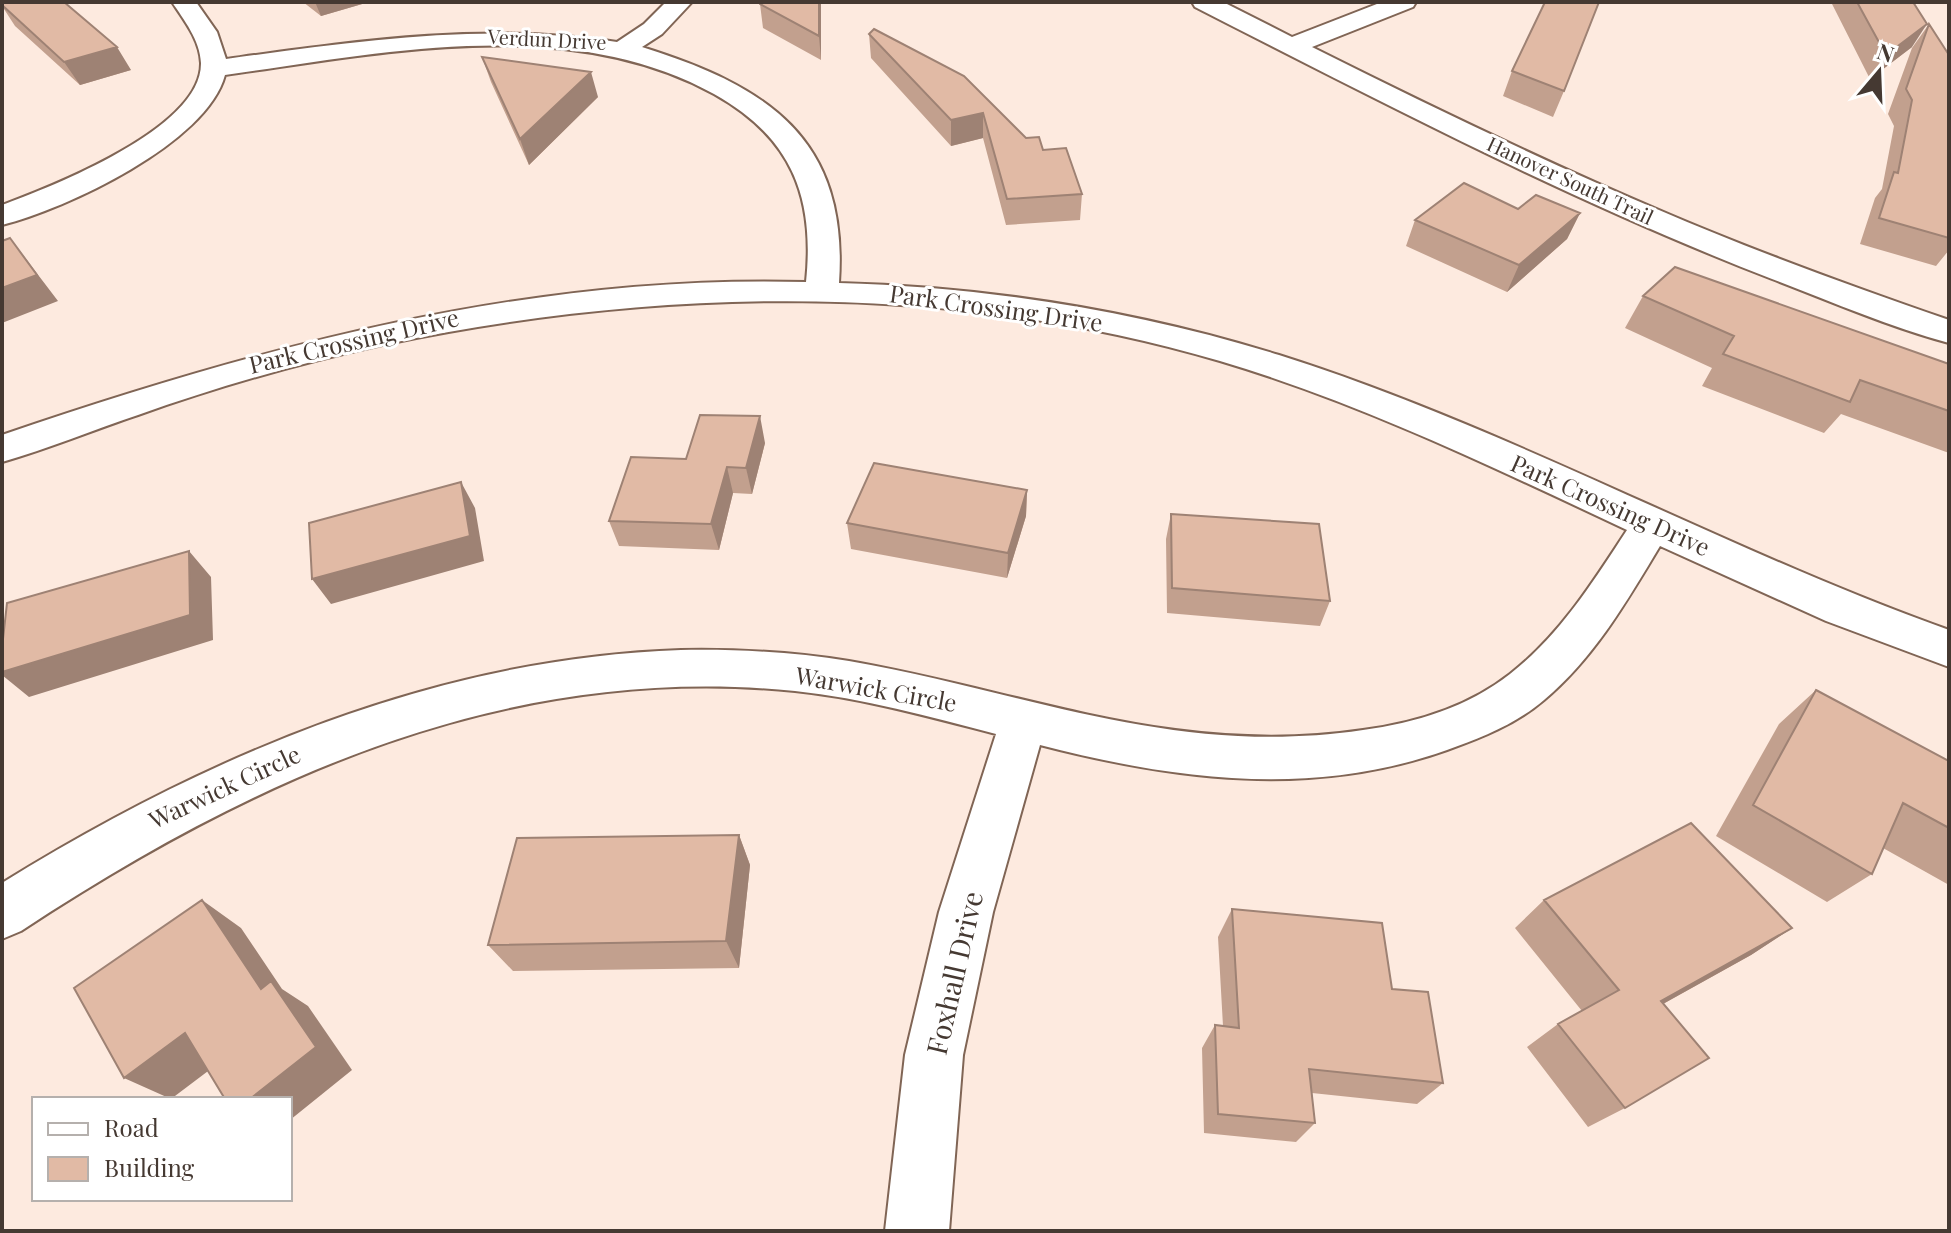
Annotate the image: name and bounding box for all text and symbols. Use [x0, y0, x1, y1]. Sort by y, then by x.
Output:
street label: Verdun Drive [486, 22, 607, 55]
north arrow [1839, 32, 1919, 112]
text: N [1873, 35, 1898, 69]
street label: Hanover South Trail [1483, 129, 1658, 230]
street label: Park Crossing Drive [888, 276, 1105, 338]
street label: Park Crossing Drive [245, 300, 462, 380]
street label: Park Crossing Drive [1506, 446, 1715, 562]
street label: Warwick Circle [792, 658, 960, 718]
street label: Warwick Circle [142, 737, 305, 836]
street label: Foxhall Drive [917, 887, 990, 1058]
legend [32, 1097, 292, 1201]
text: Road [104, 1111, 159, 1143]
text: Building [104, 1151, 195, 1183]

